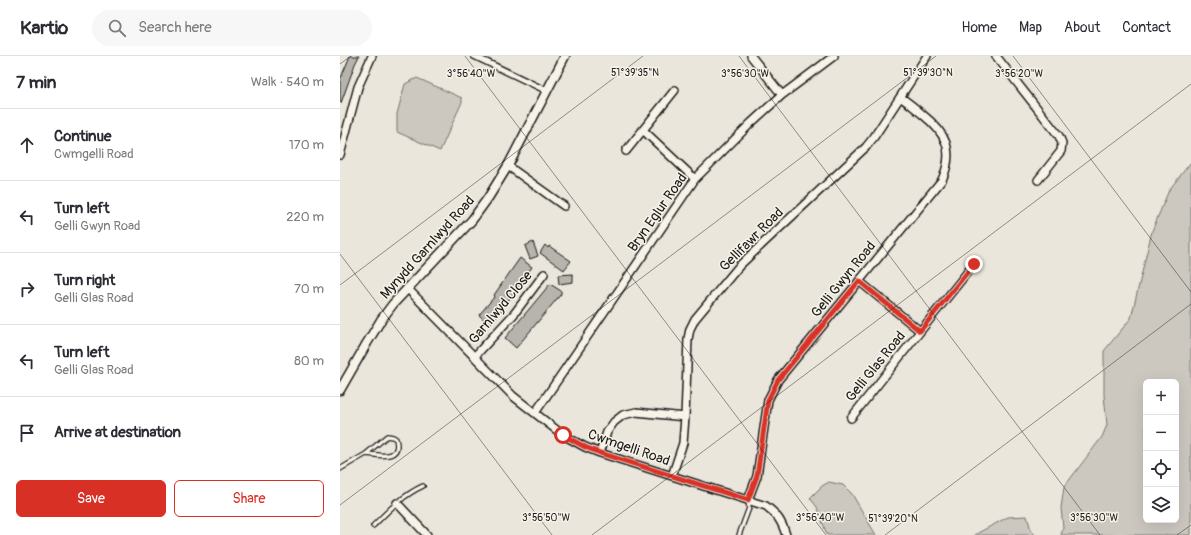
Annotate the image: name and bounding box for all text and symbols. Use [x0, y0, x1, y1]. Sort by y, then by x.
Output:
search box [92, 10, 372, 46]
text: Kartio [20, 16, 68, 40]
icon: search [106, 17, 128, 39]
text: Search here [138, 18, 212, 37]
text: Home [962, 19, 997, 36]
text: Map [1019, 19, 1042, 36]
text: About [1064, 19, 1100, 36]
text: Contact [1122, 19, 1171, 36]
text: 51°39'35"N [611, 67, 659, 79]
text: 51°39'30"N [903, 67, 953, 79]
text: 3°56'40"W [447, 68, 496, 80]
text: 3°56'30"W [721, 68, 770, 80]
text: 3°56'20"W [995, 68, 1044, 80]
text: 7 min [16, 72, 56, 93]
text: Walk · 540 m [251, 74, 324, 90]
text: Continue [54, 127, 112, 146]
icon: ahead [16, 134, 38, 156]
text: 170 m [289, 137, 324, 153]
text: Cwmgelli Road [54, 146, 134, 162]
street label: Bryn Eglur Road [624, 170, 691, 255]
street label: Mynydd Garnlwyd Road [377, 192, 478, 302]
text: Turn left [54, 199, 110, 218]
street label: Gellifawr Road [716, 204, 787, 275]
icon: left [16, 206, 38, 228]
text: 220 m [286, 209, 324, 225]
text: Gelli Gwyn Road [54, 218, 140, 234]
street label: Gelli Gwyn Road [808, 238, 879, 321]
route end [965, 255, 983, 273]
street label: Garnlwyd Close [465, 267, 536, 347]
text: Turn right [54, 271, 115, 290]
icon: right [16, 278, 38, 300]
text: 70 m [294, 281, 324, 297]
text: Gelli Glas Road [54, 290, 134, 306]
street label: Gelli Glas Road [842, 328, 909, 405]
text: Turn left [54, 343, 110, 362]
icon: left [16, 350, 38, 372]
text: 80 m [294, 353, 324, 369]
text: Gelli Glas Road [54, 362, 134, 378]
map controls [1143, 379, 1179, 523]
button: + [1143, 379, 1179, 415]
button: − [1143, 415, 1179, 451]
icon: arrive [16, 422, 38, 444]
text: Arrive at destination [54, 423, 181, 442]
street label: Cwmgelli Road [586, 425, 672, 469]
route start [554, 426, 572, 444]
button: locate [1143, 451, 1179, 487]
button: Save [16, 480, 166, 517]
button: Share [174, 480, 324, 517]
button: layers [1143, 487, 1179, 523]
text: 3°56'50"W [522, 512, 570, 524]
text: 3°56'40"W [796, 512, 845, 524]
text: 3°56'30"W [1070, 512, 1119, 524]
text: 51°39'20"N [868, 513, 918, 525]

